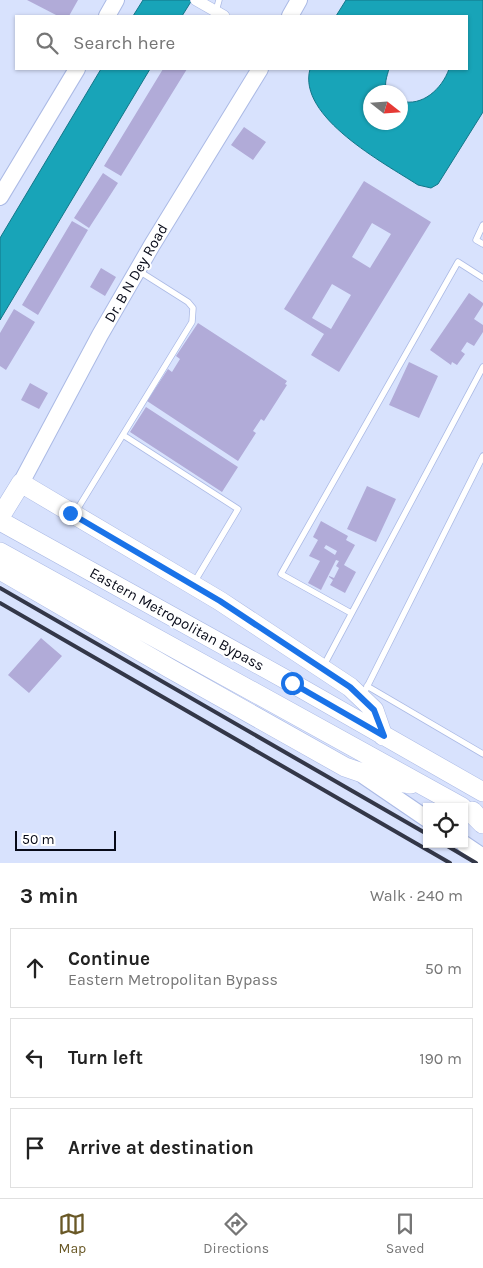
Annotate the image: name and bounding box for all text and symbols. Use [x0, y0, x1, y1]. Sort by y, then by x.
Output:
search box [15, 15, 468, 70]
icon: search [33, 29, 61, 57]
text: Search here [73, 32, 175, 54]
north arrow [363, 85, 408, 130]
street label: Dr. B N Dey Road [100, 220, 172, 326]
route end [59, 502, 82, 525]
street label: Eastern Metropolitan Bypass [87, 563, 267, 675]
route start [281, 672, 304, 695]
map controls [423, 803, 468, 848]
button: locate [423, 803, 468, 848]
scale bar [15, 828, 116, 851]
text: 50 m [22, 831, 55, 848]
text: 3 min [20, 884, 78, 908]
text: Walk · 240 m [370, 886, 463, 905]
text: Continue [68, 948, 150, 970]
icon: ahead [21, 954, 49, 982]
text: 50 m [425, 959, 462, 978]
text: Eastern Metropolitan Bypass [68, 970, 278, 989]
icon: left [21, 1044, 49, 1072]
text: Turn left [68, 1047, 143, 1069]
text: 190 m [419, 1049, 462, 1068]
icon: arrive [21, 1134, 49, 1162]
text: Arrive at destination [68, 1137, 254, 1159]
tab: Map [58, 1210, 86, 1257]
tab: Directions [203, 1210, 269, 1257]
tab: Saved [386, 1210, 425, 1257]

